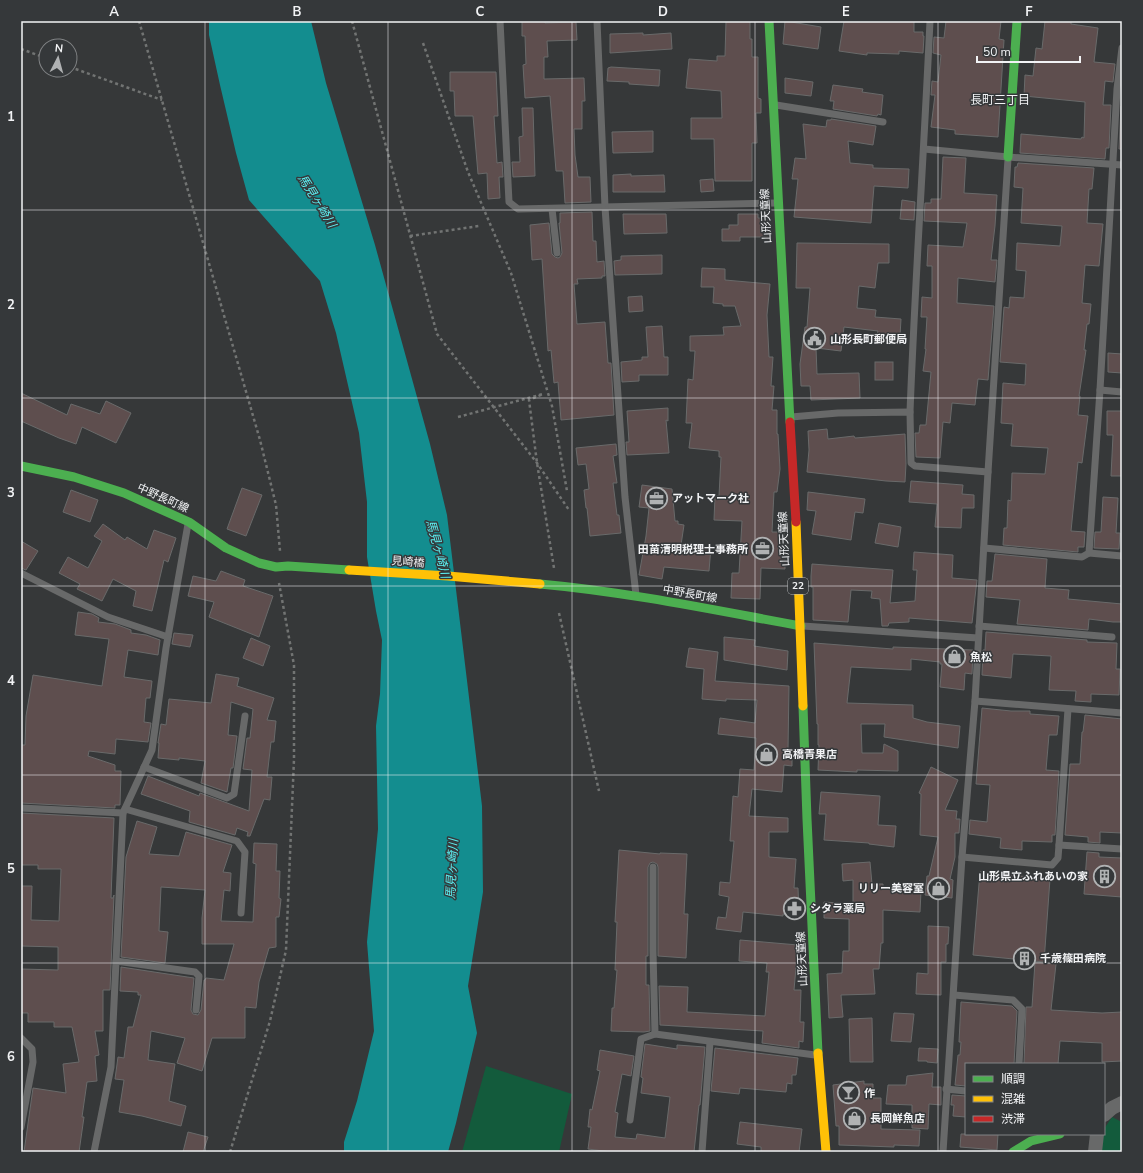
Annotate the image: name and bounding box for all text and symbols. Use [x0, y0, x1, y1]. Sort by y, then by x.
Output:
text: A [109, 3, 119, 21]
text: B [293, 3, 302, 21]
text: C [476, 3, 485, 21]
text: D [658, 3, 668, 21]
text: E [842, 3, 850, 21]
text: F [1025, 3, 1033, 21]
north arrow [38, 38, 78, 78]
scale bar [977, 38, 1080, 64]
text: N [54, 41, 64, 56]
text: 50 m [983, 44, 1011, 60]
district label: 長町三丁目 [970, 92, 1030, 108]
text: 1 [7, 108, 15, 126]
water label: 馬見ヶ崎川 [294, 171, 341, 232]
street label: 山形天童線 [757, 188, 775, 244]
text: 2 [7, 296, 15, 314]
public building icon: 山形長町郵便局 [801, 326, 827, 352]
place label: 山形長町郵便局 [830, 332, 907, 347]
street label: 中野長町線 [135, 480, 191, 516]
text: 3 [7, 484, 15, 502]
office icon: アットマーク社 [644, 485, 670, 511]
place label: アットマーク社 [672, 491, 749, 506]
street label: 山形天童線 [775, 511, 793, 567]
water label: 馬見ヶ崎川 [423, 518, 454, 582]
office icon: 田苗清明税理士事務所 [750, 536, 776, 562]
place label: 田苗清明税理士事務所 [638, 542, 748, 557]
street label: 見崎橋 [391, 553, 425, 571]
road number: 22 [788, 578, 808, 594]
street label: 中野長町線 [662, 582, 718, 606]
shop icon: 魚松 [942, 644, 968, 670]
place label: 魚松 [970, 650, 992, 665]
text: 4 [7, 672, 15, 690]
shop icon: 高橋青果店 [754, 741, 780, 767]
place label: 高橋青果店 [782, 747, 837, 762]
water label: 馬見ヶ崎川 [442, 837, 462, 899]
text: 5 [7, 860, 15, 878]
building icon: 山形県立ふれあいの家 [1091, 863, 1117, 889]
place label: 山形県立ふれあいの家 [978, 869, 1088, 884]
shop icon: リリー美容室 [926, 875, 952, 901]
place label: リリー美容室 [858, 881, 924, 896]
pharmacy icon: シタラ薬局 [782, 895, 808, 921]
place label: シタラ薬局 [810, 901, 865, 916]
street label: 山形天童線 [793, 931, 811, 987]
building icon: 千歳篠田病院 [1011, 945, 1037, 971]
place label: 千歳篠田病院 [1040, 951, 1106, 966]
text: 6 [7, 1048, 15, 1066]
legend [965, 1063, 1105, 1135]
text: 順調 [1001, 1071, 1025, 1087]
bar icon: 作 [836, 1080, 862, 1106]
place label: 作 [864, 1086, 875, 1101]
text: 混雑 [1001, 1091, 1025, 1107]
shop icon: 長岡鮮魚店 [842, 1105, 868, 1131]
place label: 長岡鮮魚店 [870, 1111, 925, 1126]
text: 渋滞 [1001, 1111, 1025, 1127]

